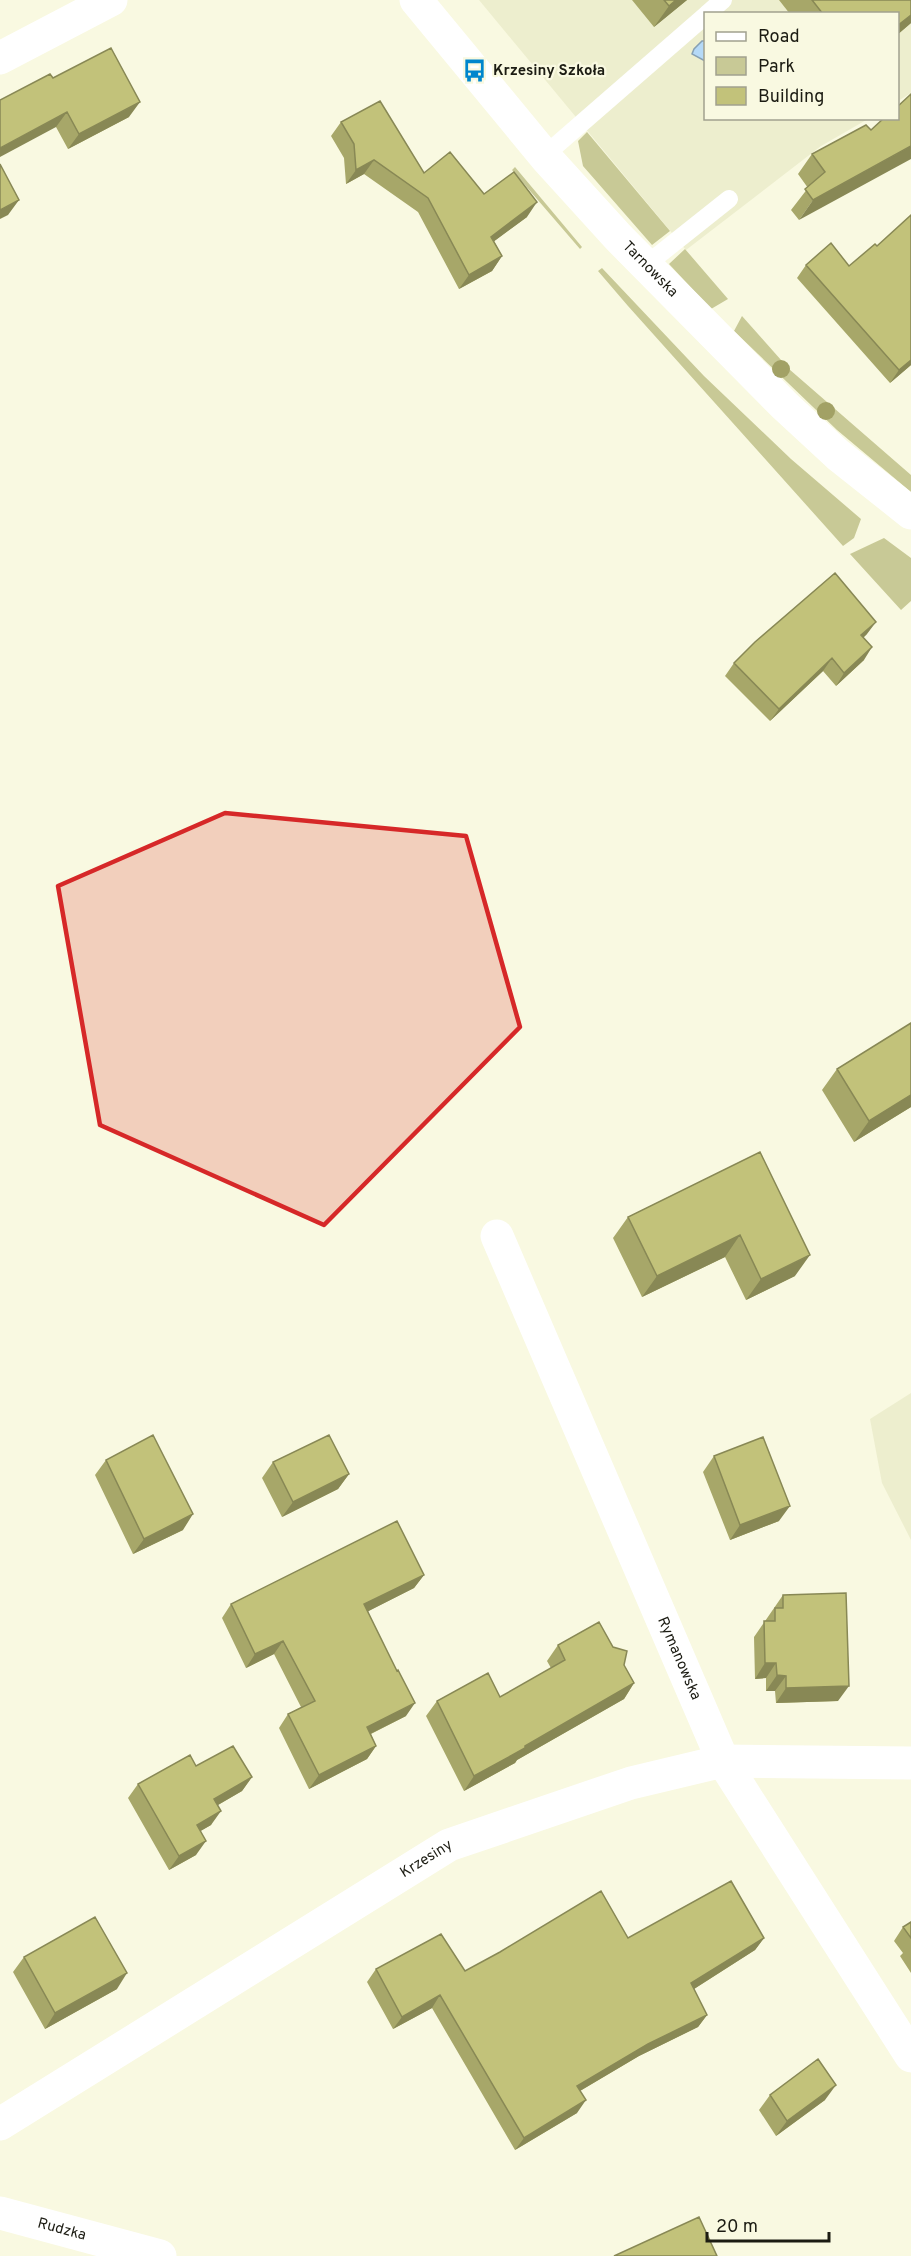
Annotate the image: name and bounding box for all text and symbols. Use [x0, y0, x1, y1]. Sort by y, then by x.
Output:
legend [704, 12, 899, 120]
text: Road [758, 26, 800, 49]
text: Park [758, 56, 795, 79]
bus stop icon: Krzesiny Szkoła [462, 58, 488, 84]
place label: Krzesiny Szkoła [493, 62, 605, 81]
text: Building [758, 86, 824, 109]
street label: Tarnowska [618, 237, 682, 302]
street label: Rymanowska [653, 1614, 705, 1703]
street label: Krzesiny [397, 1836, 456, 1882]
scale bar [707, 2205, 828, 2243]
street label: Rudzka [35, 2214, 88, 2245]
text: 20 m [716, 2216, 758, 2239]

